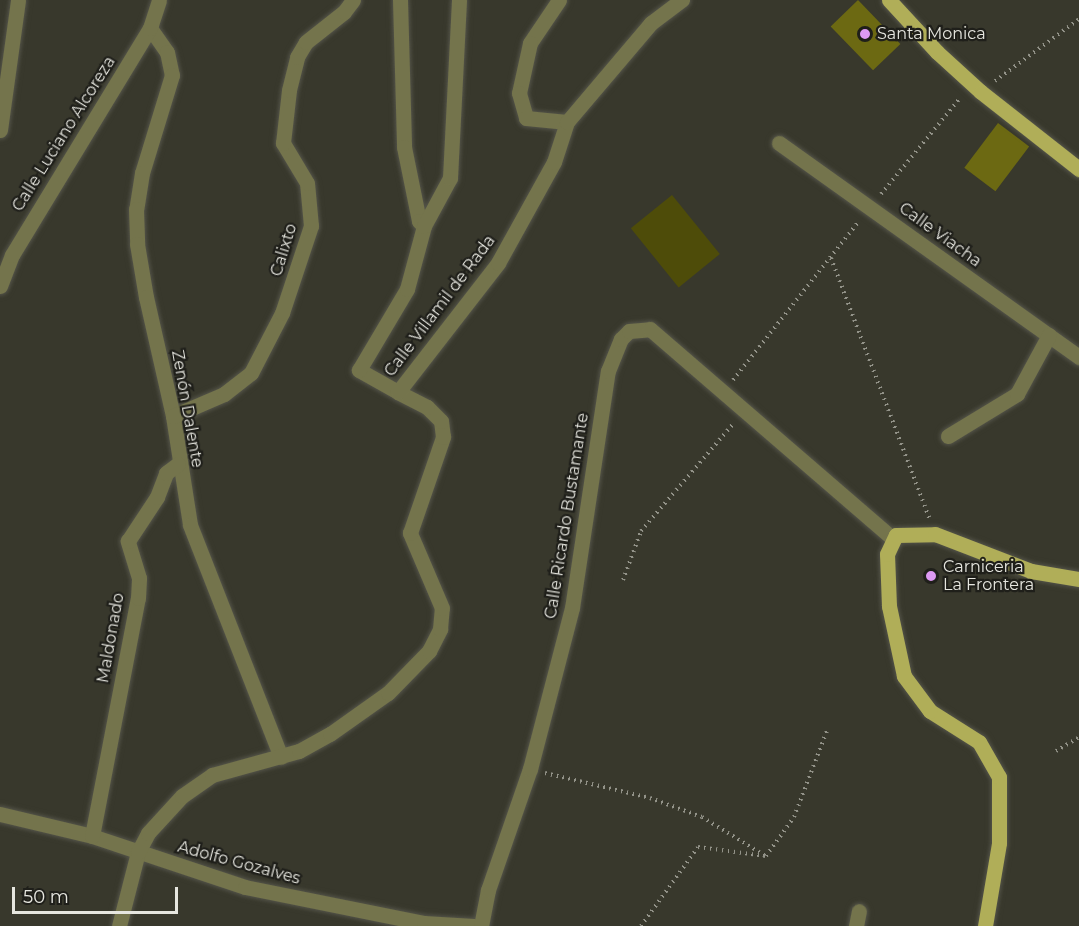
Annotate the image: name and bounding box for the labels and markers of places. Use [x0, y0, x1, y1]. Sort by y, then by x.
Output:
place label: Santa Monica [877, 24, 986, 44]
marker: Santa Monica [858, 27, 872, 41]
place label: Carniceria La Frontera [943, 557, 1034, 595]
marker: Carniceria La Frontera [924, 569, 938, 583]

